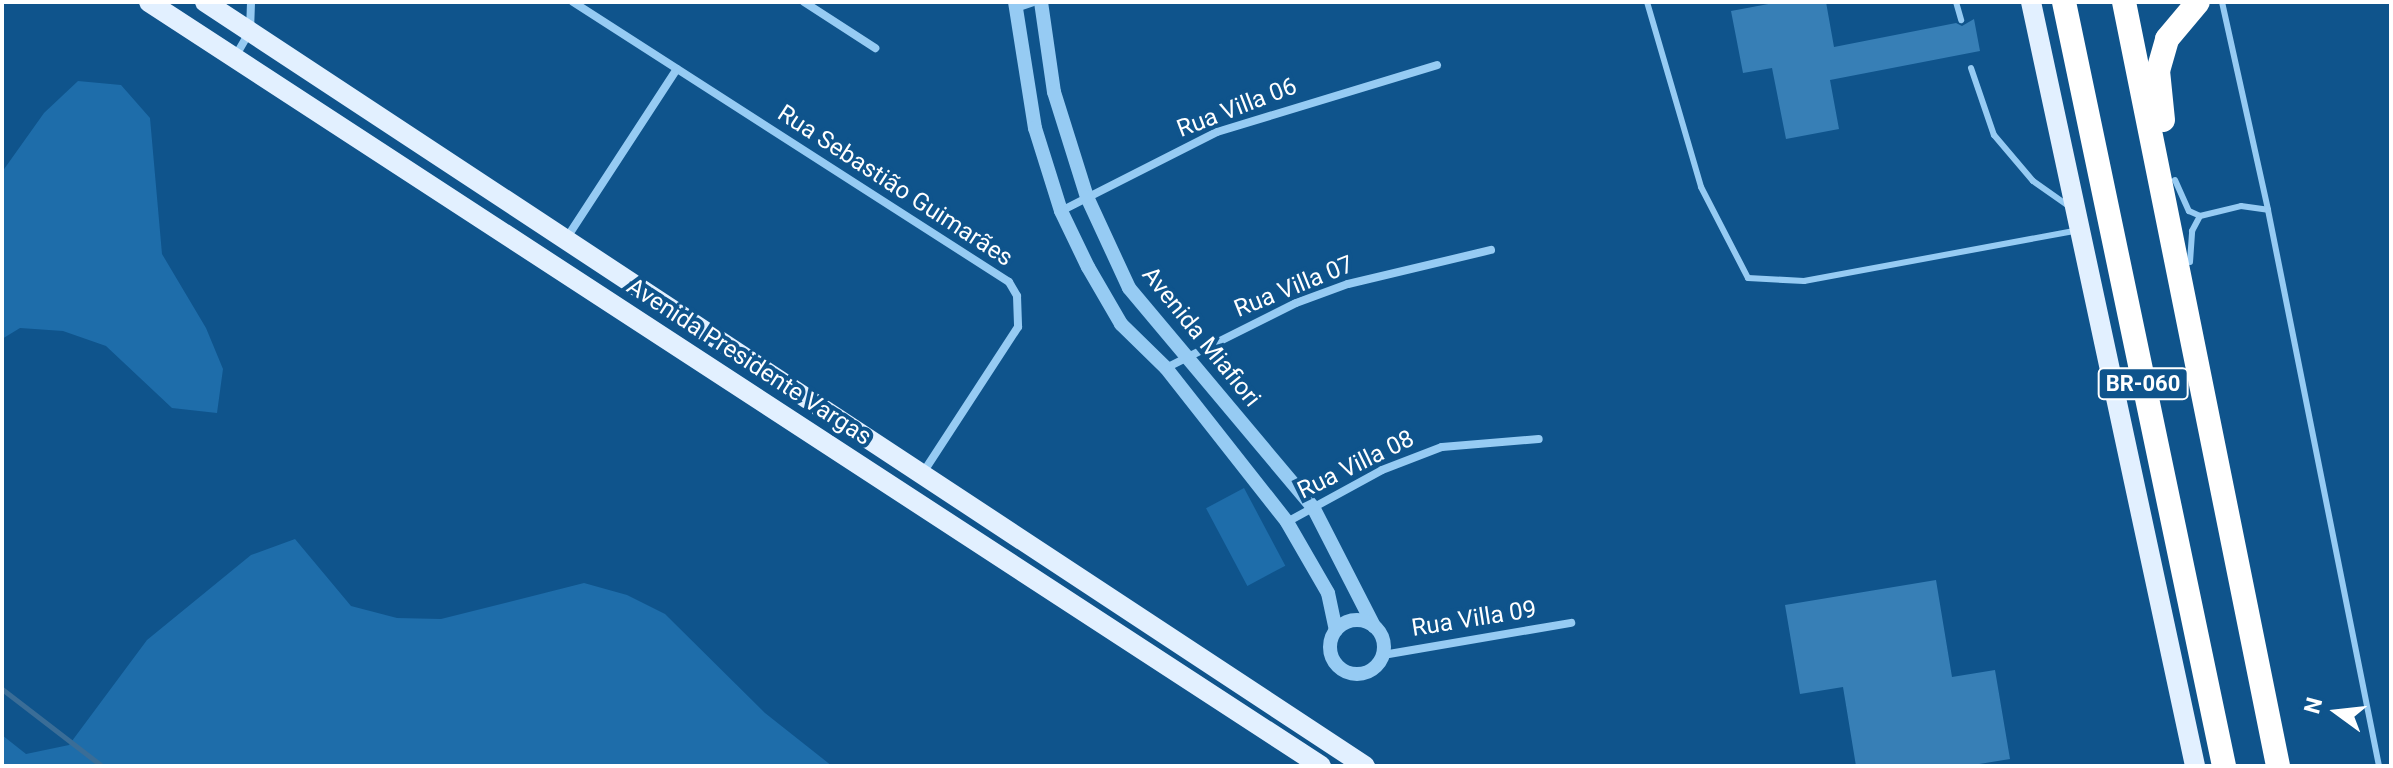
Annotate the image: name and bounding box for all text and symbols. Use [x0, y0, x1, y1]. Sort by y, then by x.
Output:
street label: Rua Villa 06 [1173, 72, 1301, 144]
street label: Rua Sebastião Guimarães [772, 99, 1018, 273]
street label: Rua Villa 07 [1230, 250, 1358, 324]
street label: Avenida Miafiori [1136, 261, 1266, 413]
street label: Avenida Presidente Vargas [621, 272, 877, 452]
road number: BR-060 [2097, 366, 2189, 402]
street label: Rua Villa 08 [1293, 424, 1419, 506]
street label: Rua Villa 09 [1410, 595, 1538, 643]
north arrow [2297, 672, 2377, 752]
text: N [2299, 695, 2327, 716]

